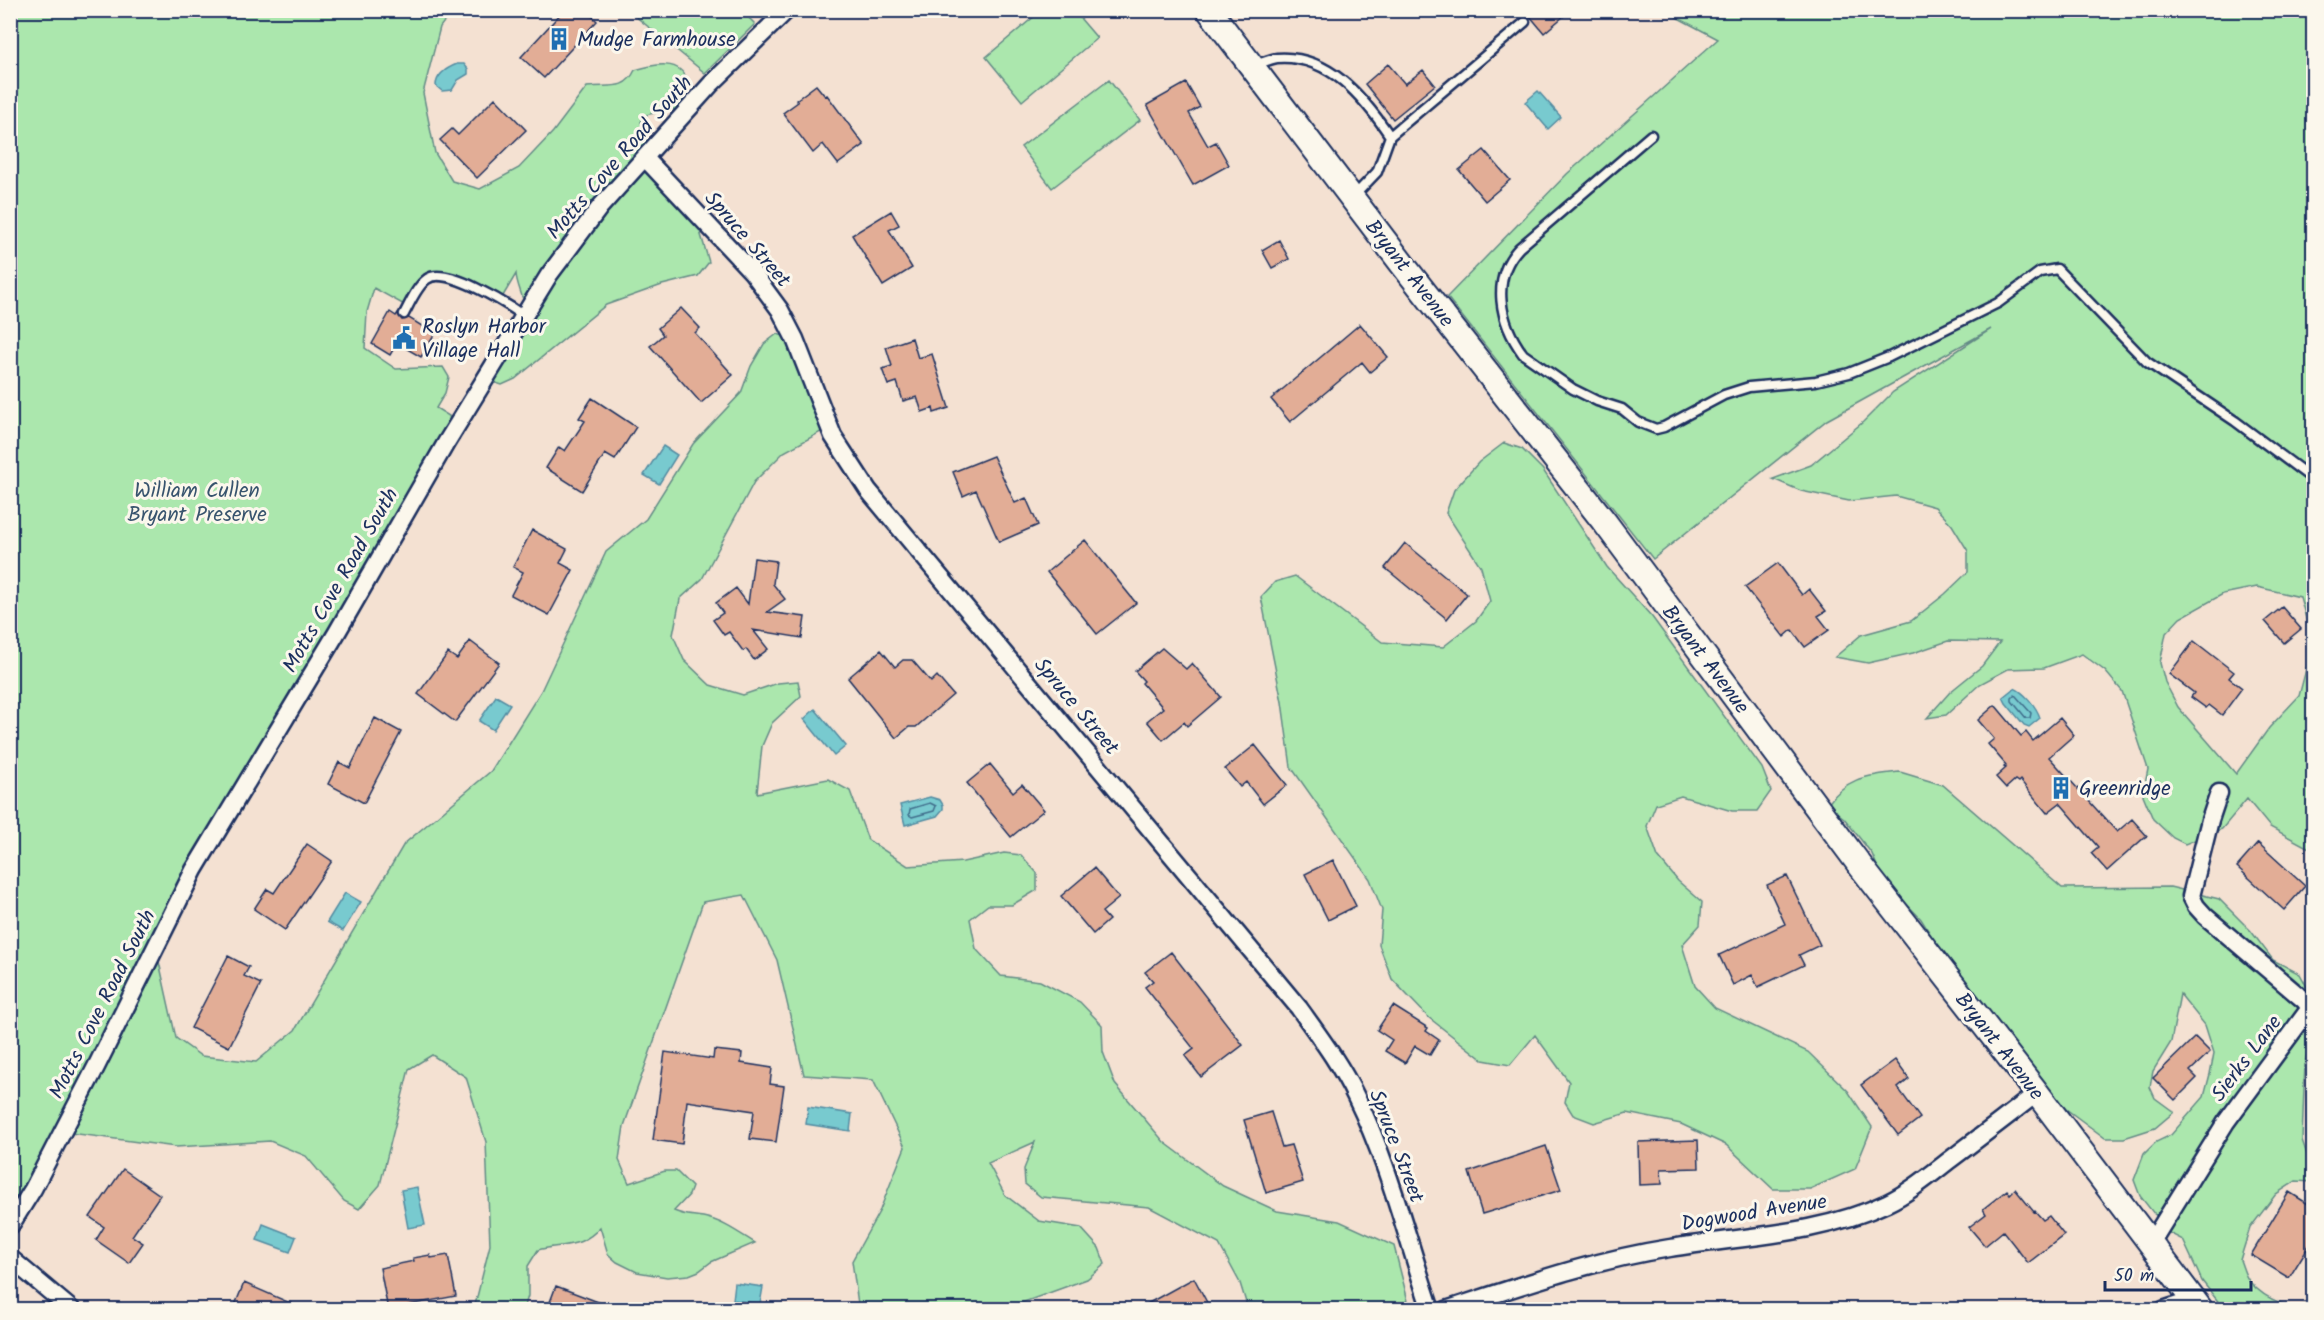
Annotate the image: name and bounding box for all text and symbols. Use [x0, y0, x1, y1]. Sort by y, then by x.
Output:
place label: Mudge Farmhouse [577, 24, 736, 57]
building icon: Mudge Farmhouse [546, 26, 572, 52]
street label: Motts Cove Road South [539, 68, 701, 248]
street label: Spruce Street [695, 184, 799, 296]
street label: Bryant Avenue [1356, 213, 1462, 336]
place label: Roslyn Harbor Village Hall [422, 311, 547, 368]
public building icon: Roslyn Harbor Village Hall [391, 325, 417, 351]
park label: William Cullen Bryant Preserve [127, 475, 267, 532]
street label: Motts Cove Road South [275, 482, 408, 680]
street label: Bryant Avenue [1653, 598, 1757, 722]
street label: Spruce Street [1025, 651, 1127, 764]
place label: Greenridge [2079, 773, 2171, 806]
building icon: Greenridge [2048, 775, 2074, 801]
street label: Motts Cove Road South [41, 904, 166, 1105]
street label: Bryant Avenue [1946, 986, 2052, 1109]
street label: Sierks Lane [2203, 1008, 2291, 1109]
street label: Spruce Street [1359, 1085, 1433, 1209]
street label: Dogwood Avenue [1679, 1186, 1830, 1241]
scale bar [2105, 1254, 2250, 1292]
text: 50 m [2114, 1262, 2154, 1291]

